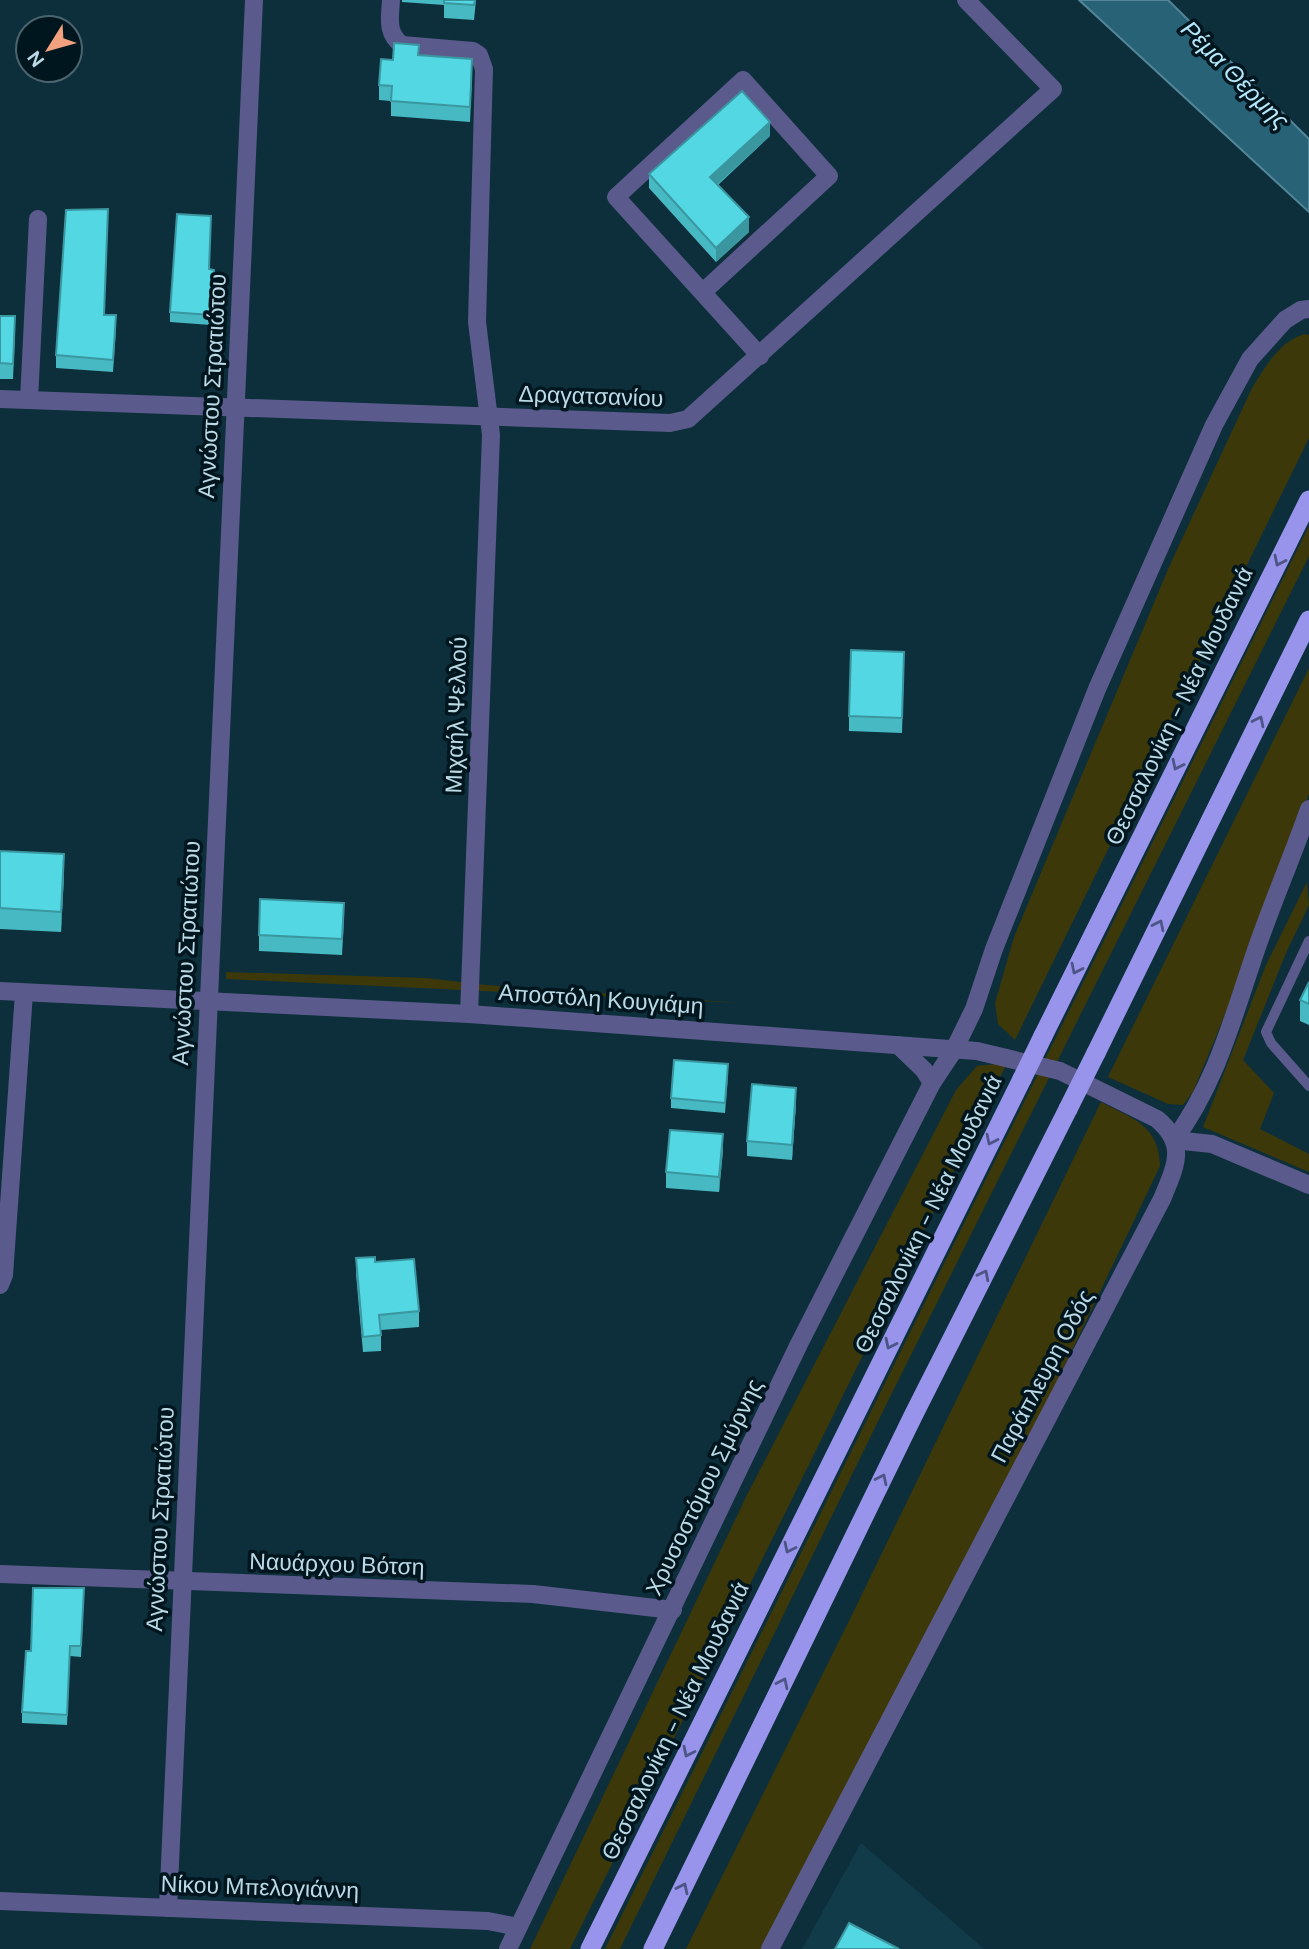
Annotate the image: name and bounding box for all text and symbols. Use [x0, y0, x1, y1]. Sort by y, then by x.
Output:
north arrow [14, 14, 84, 84]
water label: Ρέμα Θέρμης [1174, 14, 1296, 136]
text: N [22, 46, 50, 72]
street label: Αγνώστου Στρατιώτου [191, 273, 233, 499]
street label: Δραγατσανίου [518, 378, 664, 414]
one-way arrow [1273, 554, 1287, 566]
street label: Θεσσαλονίκη - Νέα Μουδανιά [1098, 562, 1260, 850]
street label: Μιχαήλ Ψελλού [438, 636, 474, 794]
one-way arrow [1251, 716, 1265, 728]
one-way arrow [1172, 758, 1186, 770]
street label: Αγνώστου Στρατιώτου [165, 840, 207, 1066]
one-way arrow [1150, 920, 1164, 932]
one-way arrow [1071, 962, 1085, 974]
street label: Αποστόλη Κουγιάμη [497, 977, 705, 1021]
street label: Θεσσαλονίκη - Νέα Μουδανιά [847, 1070, 1009, 1358]
one-way arrow [986, 1133, 1000, 1145]
one-way arrow [976, 1270, 990, 1283]
street label: Παράπλευρη Οδός [984, 1284, 1100, 1468]
one-way arrow [884, 1337, 898, 1349]
street label: Χρυσοστόμου Σμύρνης [639, 1374, 769, 1600]
street label: Αγνώστου Στρατιώτου [139, 1406, 181, 1632]
one-way arrow [874, 1474, 888, 1486]
one-way arrow [783, 1541, 797, 1553]
street label: Ναυάρχου Βότση [249, 1546, 425, 1582]
street label: Θεσσαλονίκη - Νέα Μουδανιά [594, 1577, 756, 1865]
one-way arrow [774, 1678, 788, 1690]
one-way arrow [682, 1745, 696, 1757]
street label: Νίκου Μπελογιάννη [160, 1869, 360, 1905]
one-way arrow [674, 1883, 688, 1895]

